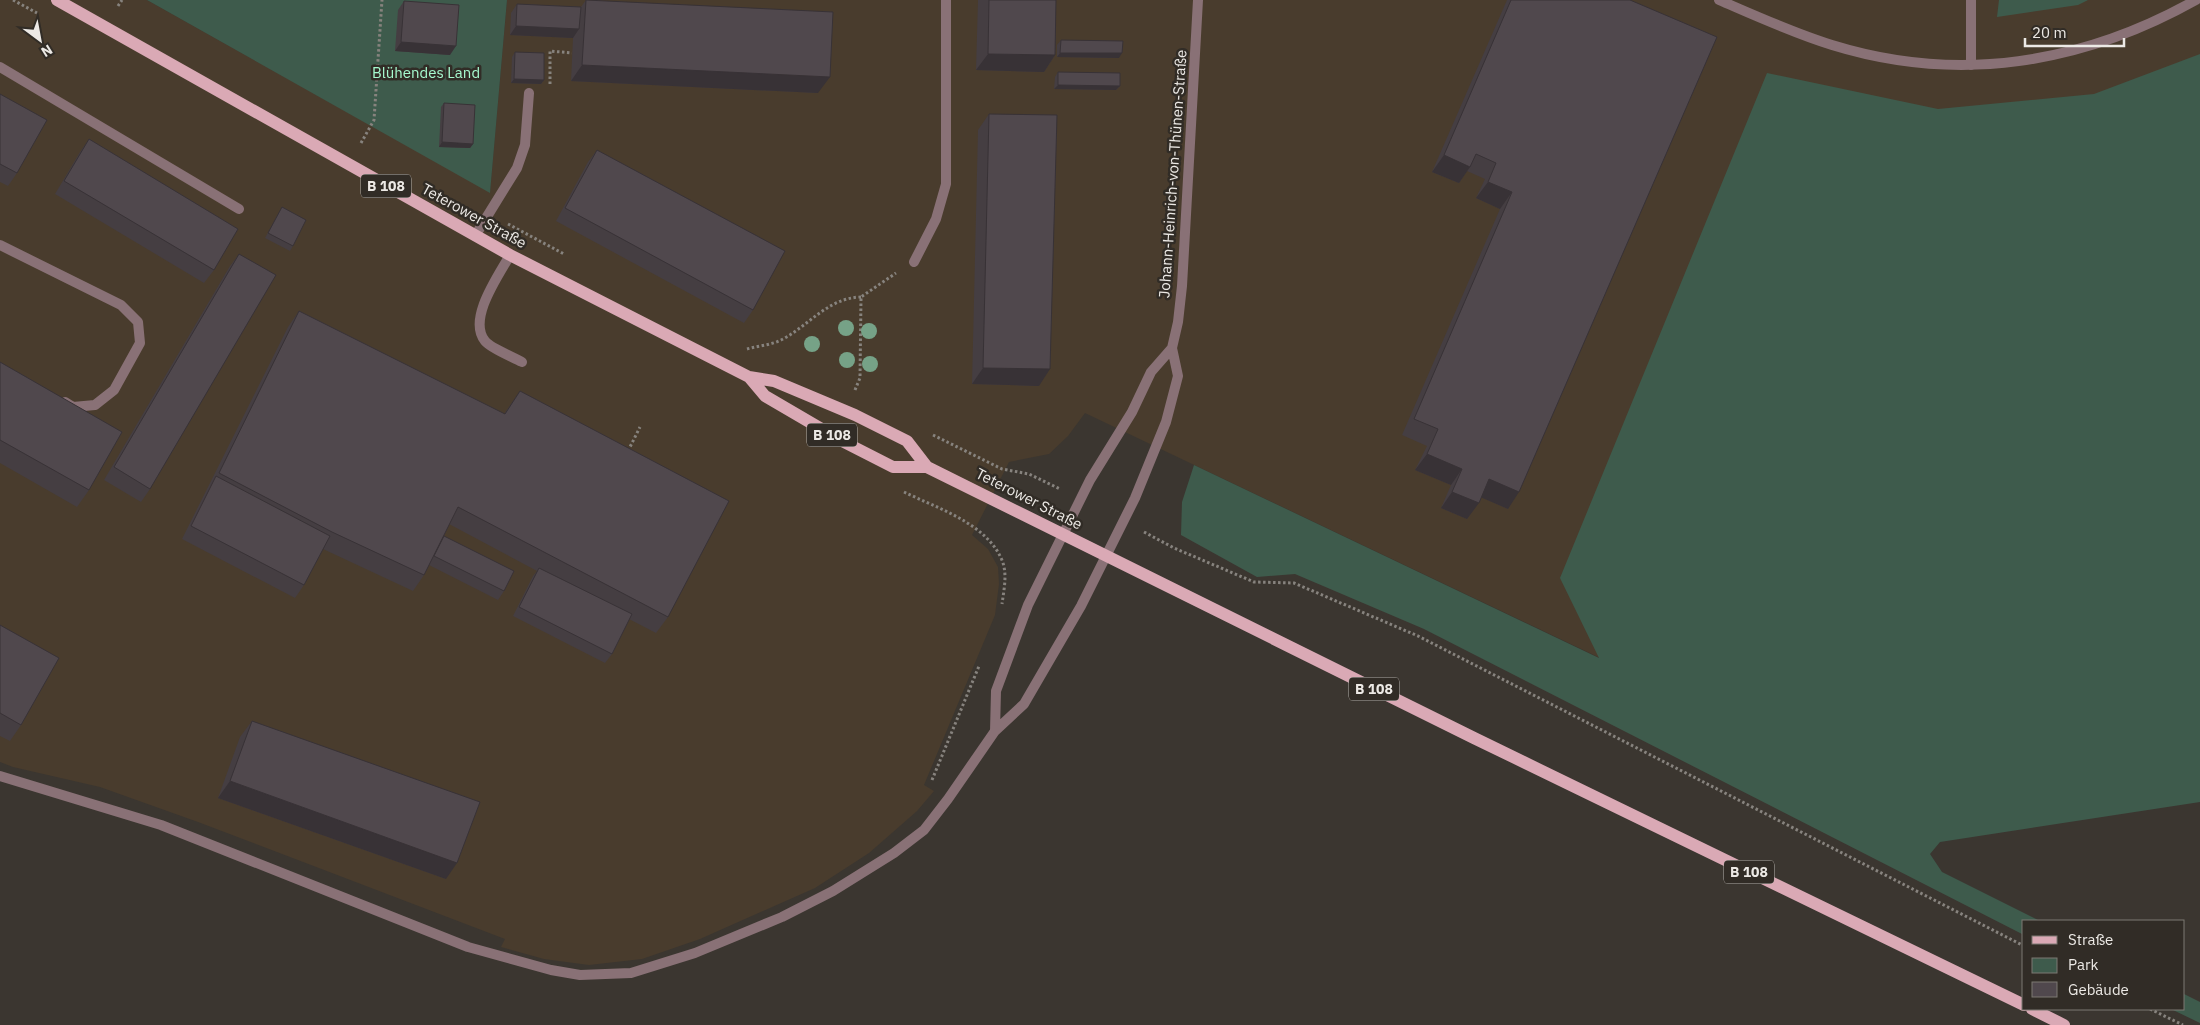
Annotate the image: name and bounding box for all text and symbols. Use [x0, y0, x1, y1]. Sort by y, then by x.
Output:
north arrow [15, 15, 65, 65]
scale bar [2025, 15, 2124, 47]
text: 20 m [2032, 23, 2067, 42]
text: N [38, 41, 56, 61]
street label: Johann-Heinrich-von-Thünen-Straße [1154, 49, 1191, 299]
park label: Blühendes Land [372, 63, 480, 82]
road number: B 108 [361, 175, 411, 198]
street label: Teterower Straße [418, 179, 530, 252]
road number: B 108 [807, 424, 857, 446]
street label: Teterower Straße [973, 464, 1086, 534]
road number: B 108 [1349, 678, 1399, 701]
road number: B 108 [1724, 860, 1774, 884]
legend [2022, 920, 2185, 1010]
text: Straße [2068, 930, 2113, 949]
text: Park [2068, 955, 2098, 974]
text: Gebäude [2068, 980, 2129, 999]

